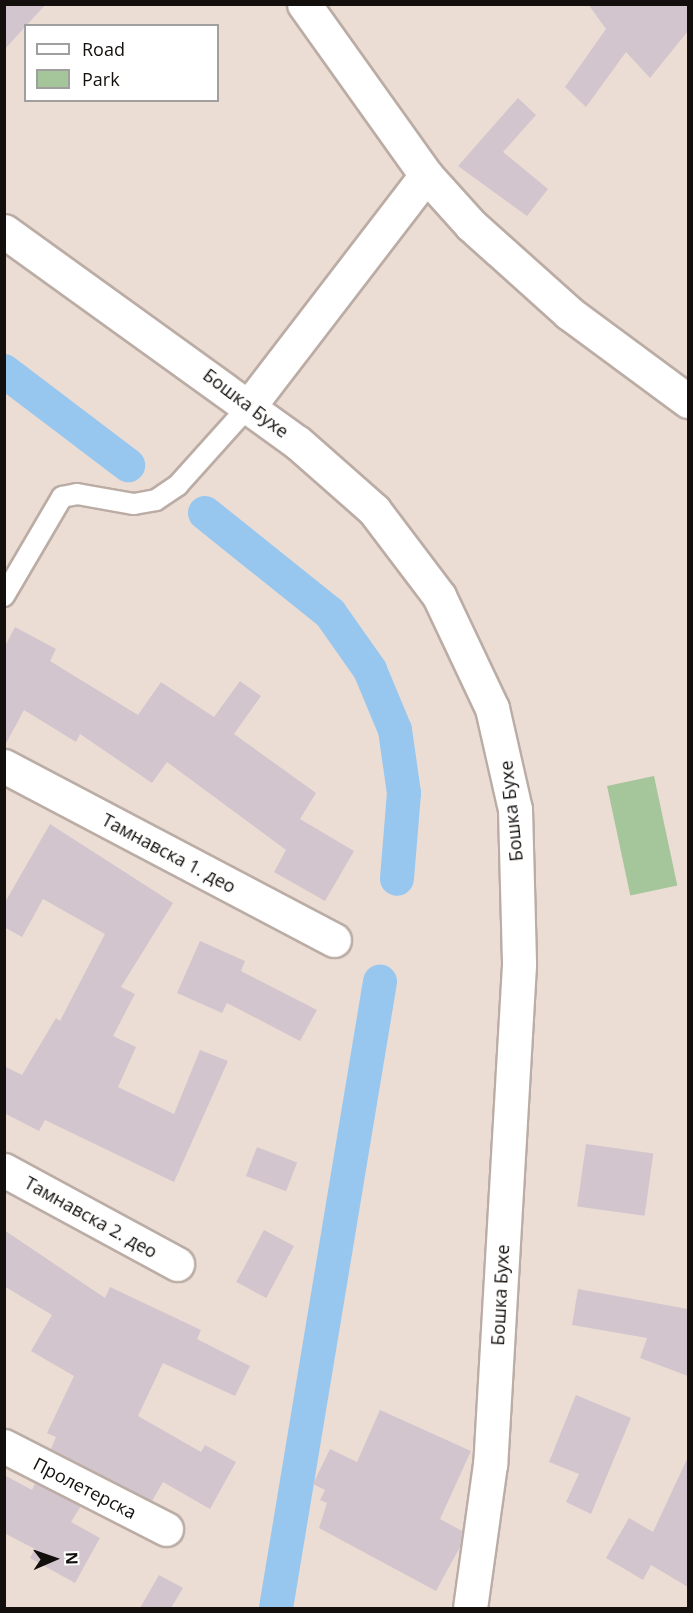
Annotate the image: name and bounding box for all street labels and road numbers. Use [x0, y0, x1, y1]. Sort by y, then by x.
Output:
street label: Бошка Бухе [199, 364, 293, 442]
street label: Бошка Бухе [495, 759, 527, 863]
street label: Тамнавска 1. део [98, 809, 240, 897]
street label: Тамнавска 2. део [21, 1172, 161, 1262]
street label: Бошка Бухе [487, 1244, 513, 1346]
street label: Пролетерска [30, 1453, 140, 1523]

